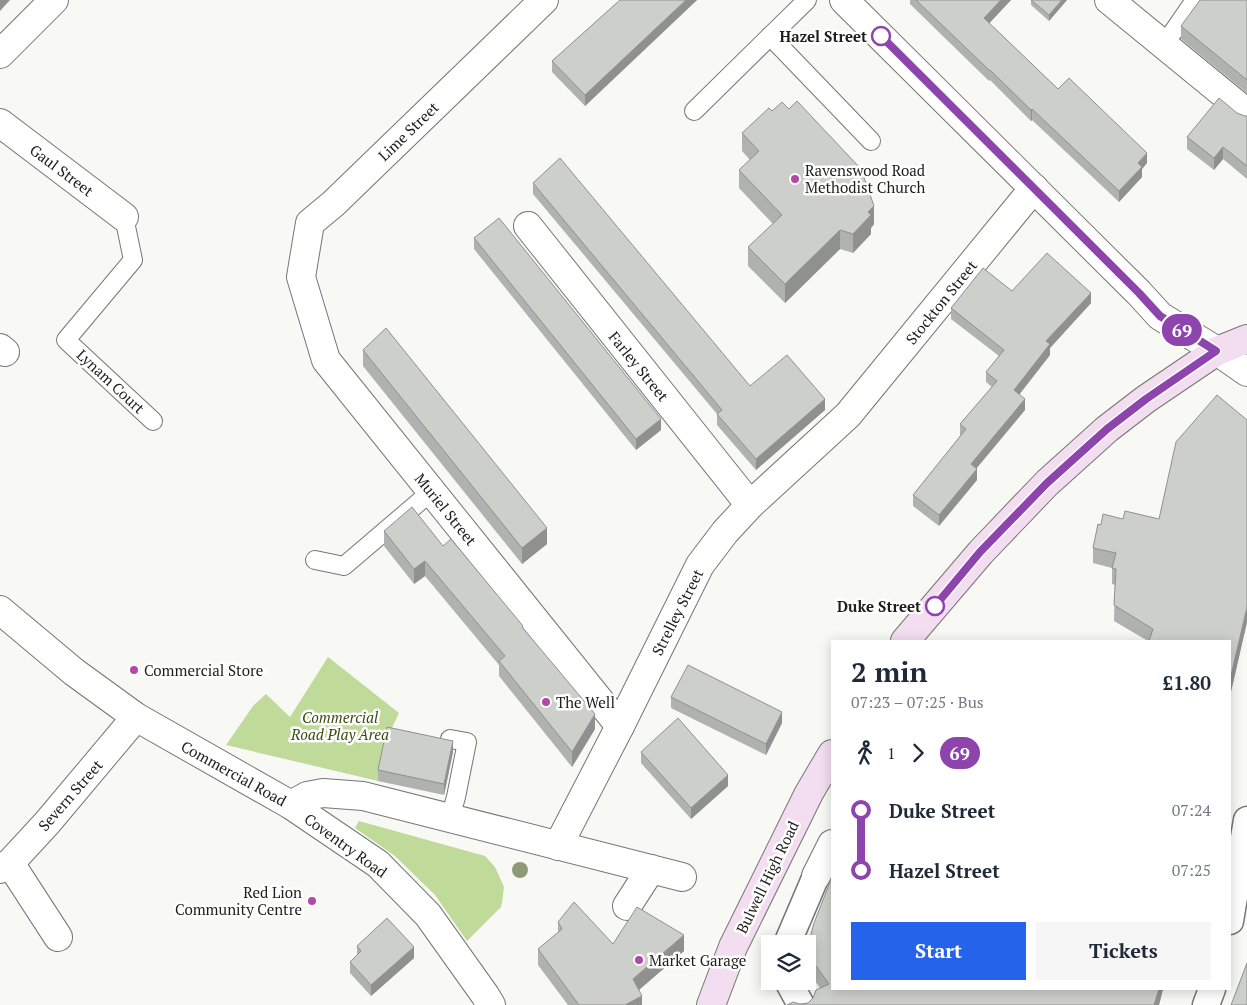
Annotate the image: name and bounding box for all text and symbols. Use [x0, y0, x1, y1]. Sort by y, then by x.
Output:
place label: Hazel Street [780, 26, 867, 46]
marker: Hazel Street [871, 26, 891, 46]
street label: Lime Street [373, 97, 443, 165]
street label: Gaul Street [26, 140, 98, 201]
place label: Ravenswood Road Methodist Church [805, 160, 926, 197]
marker: Ravenswood Road Methodist Church [789, 173, 801, 185]
street label: Stockton Street [901, 255, 981, 348]
line badge: 69 [1160, 314, 1204, 346]
text: 69 [1172, 318, 1192, 342]
street label: Farley Street [605, 327, 674, 405]
street label: Lynam Court [73, 344, 149, 418]
street label: Muriel Street [411, 469, 482, 550]
street label: Strelley Street [647, 565, 708, 659]
place label: Duke Street [837, 596, 921, 616]
marker: Duke Street [925, 596, 945, 616]
text: 2 min [851, 653, 928, 690]
place label: Commercial Store [144, 660, 263, 680]
marker: Commercial Store [128, 664, 140, 676]
text: £1.80 [1162, 670, 1211, 695]
text: 07:23 – 07:25 · Bus [851, 691, 984, 713]
place label: The Well [556, 692, 615, 712]
marker: The Well [540, 696, 552, 708]
park label: Commercial Road Play Area [290, 707, 389, 744]
street label: Commercial Road [178, 736, 290, 810]
icon: walk [851, 739, 879, 767]
icon: forward [904, 739, 932, 767]
text: 69 [950, 741, 970, 765]
text: 1 [887, 742, 896, 764]
street label: Severn Street [33, 755, 107, 835]
text: Duke Street [889, 798, 995, 823]
text: 07:24 [1172, 799, 1211, 821]
street label: Coventry Road [301, 808, 391, 882]
street label: Bulwell High Road [731, 818, 803, 936]
text: Hazel Street [889, 858, 1000, 883]
text: 07:25 [1172, 859, 1211, 881]
place label: Red Lion Community Centre [175, 882, 302, 919]
marker: Red Lion Community Centre [306, 895, 318, 907]
button: Start [851, 922, 1026, 980]
button: Tickets [1036, 922, 1211, 980]
map controls [761, 935, 816, 990]
button: layers [761, 935, 816, 990]
place label: Market Garage [649, 950, 746, 970]
marker: Market Garage [633, 954, 645, 966]

